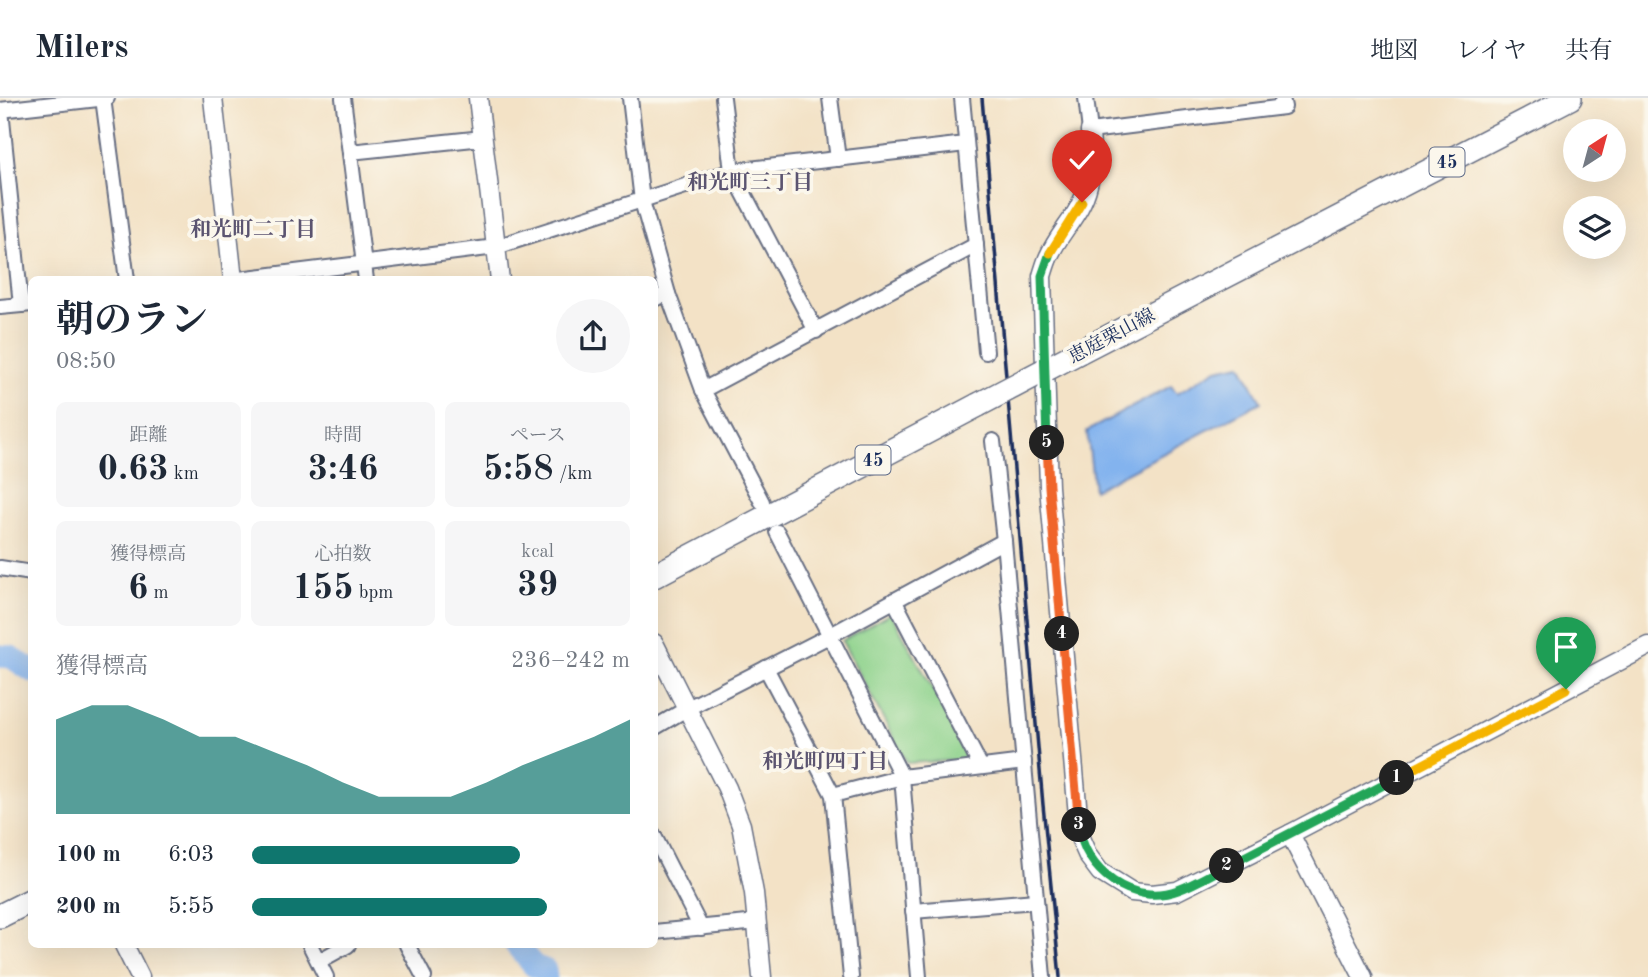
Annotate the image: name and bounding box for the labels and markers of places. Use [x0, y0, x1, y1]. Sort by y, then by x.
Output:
pin [1052, 130, 1112, 202]
pin: 5 [1030, 426, 1064, 460]
pin: 4 [1044, 616, 1080, 652]
pin [1536, 617, 1596, 689]
pin: 1 [1380, 760, 1414, 796]
pin: 3 [1062, 808, 1096, 842]
pin: 2 [1210, 848, 1244, 884]

